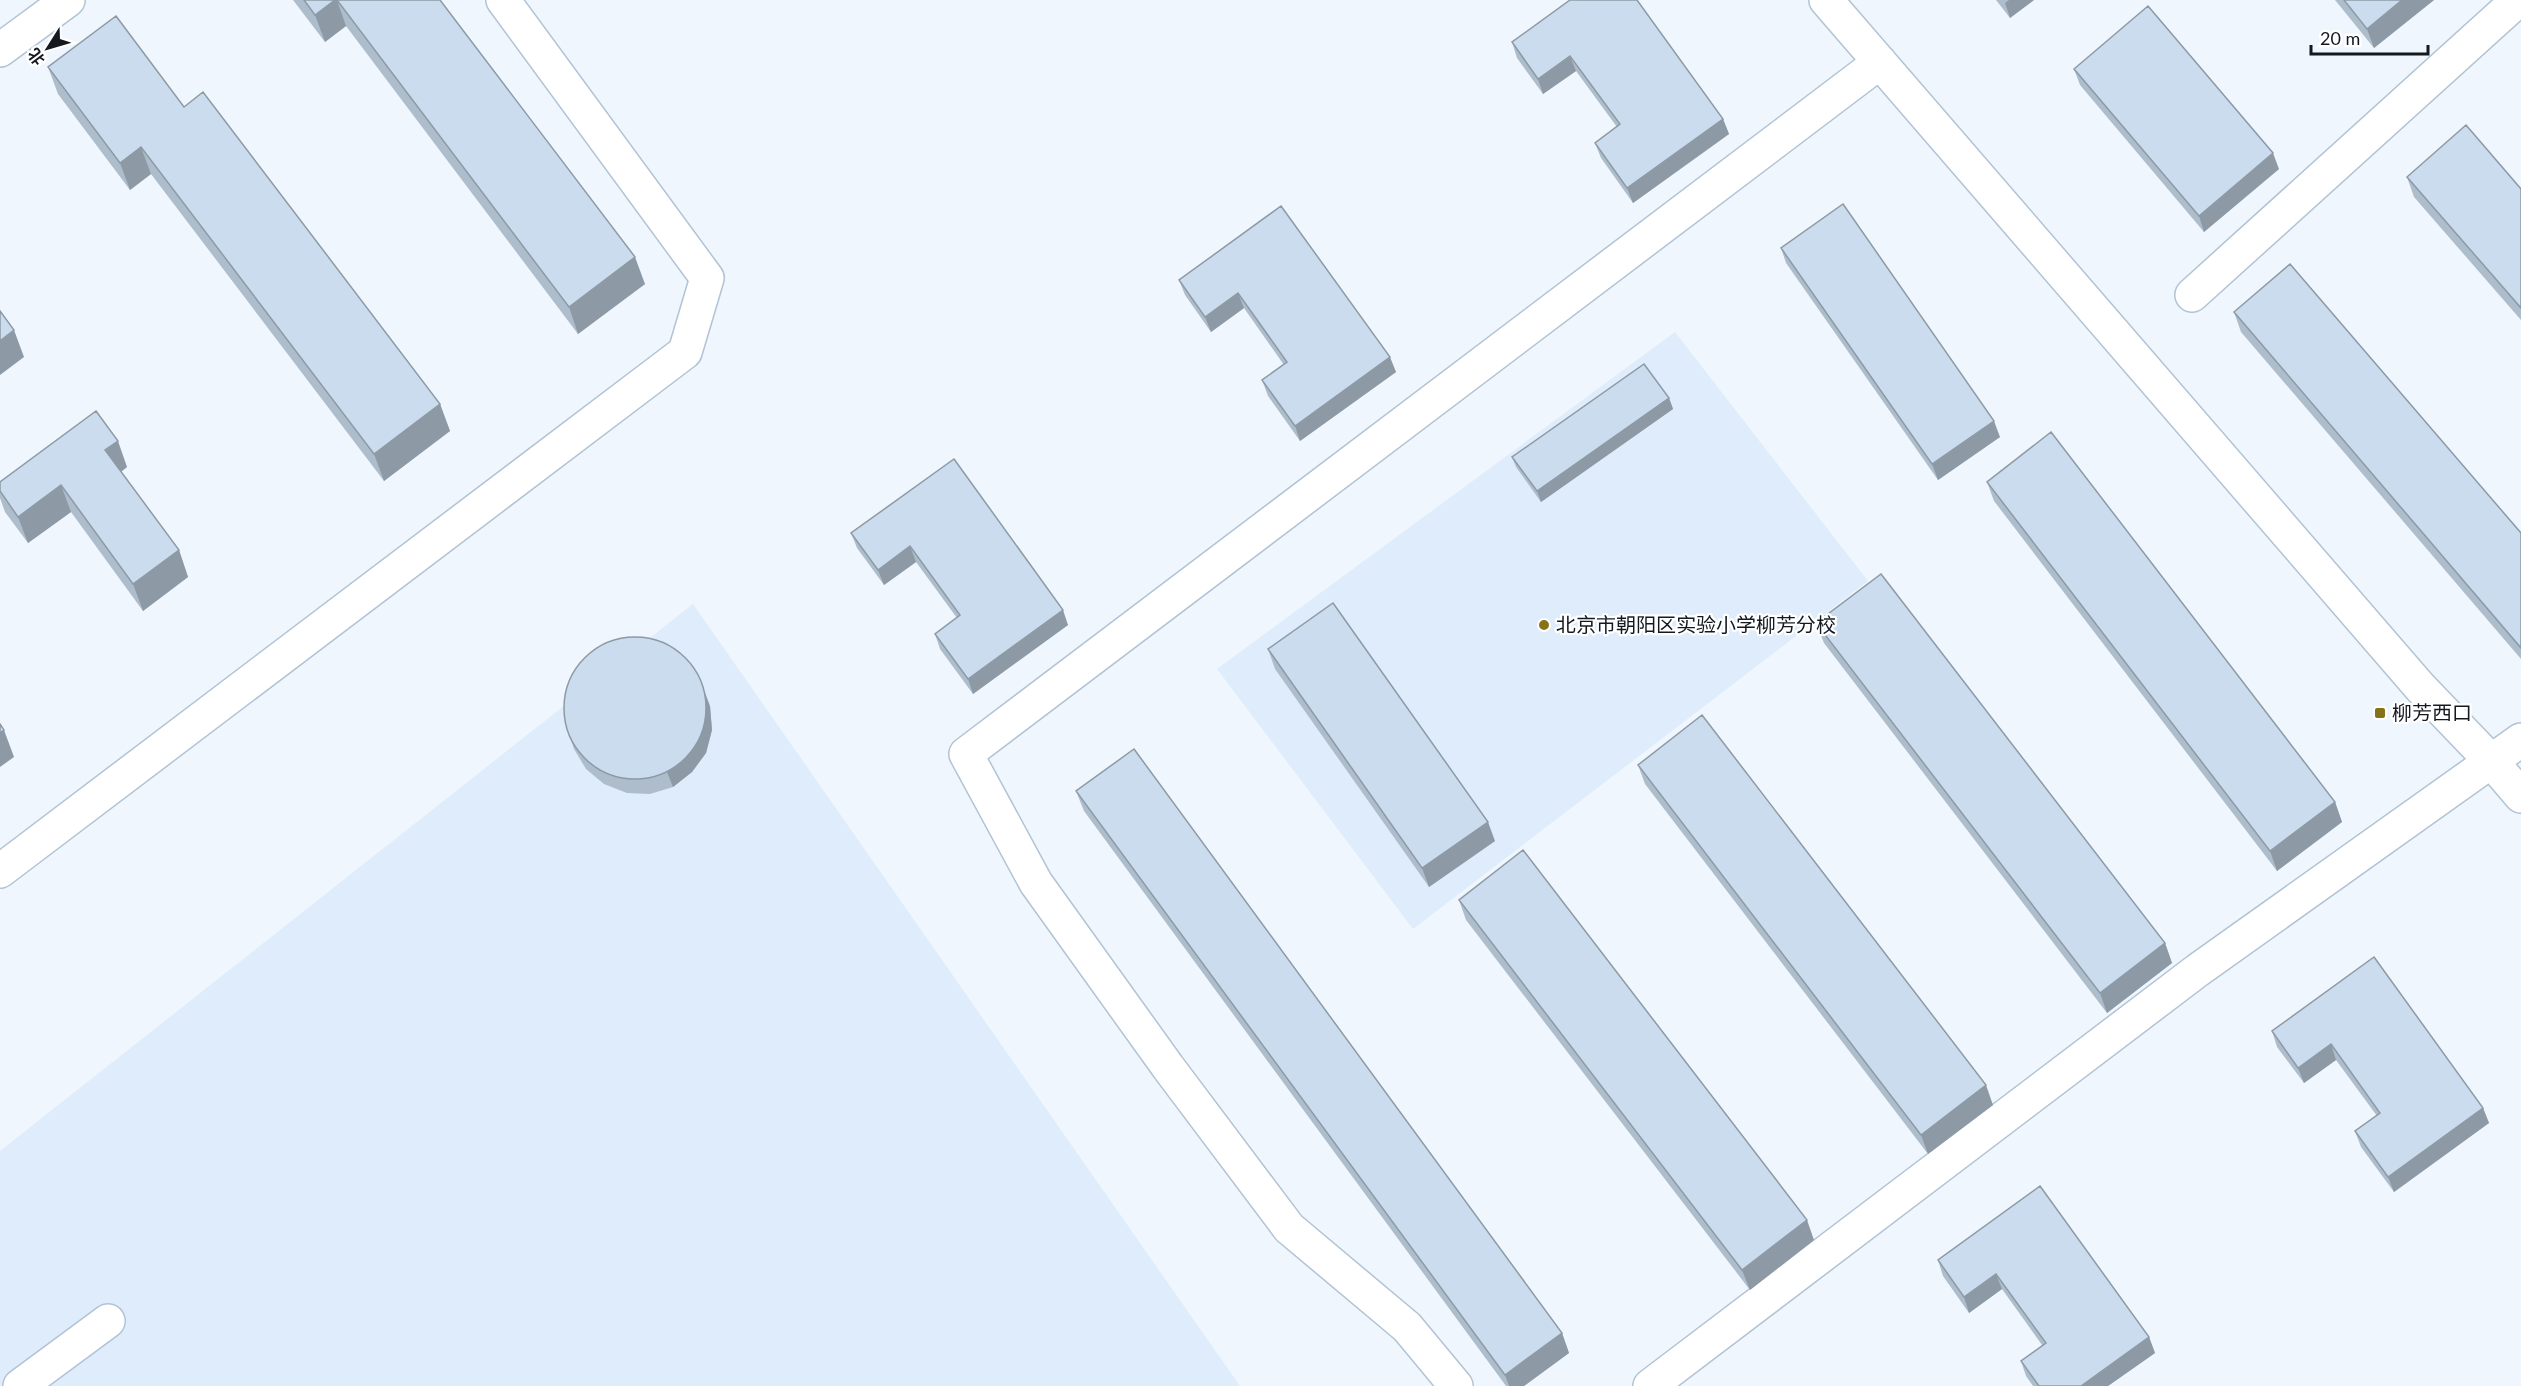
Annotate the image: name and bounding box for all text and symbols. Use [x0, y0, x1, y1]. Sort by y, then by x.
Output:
north arrow [18, 18, 78, 78]
scale bar [2311, 18, 2428, 56]
text: 20 m [2320, 27, 2360, 49]
text: 北 [23, 45, 48, 69]
place label: 北京市朝阳区实验小学柳芳分校 [1556, 612, 1836, 636]
marker: 北京市朝阳区实验小学柳芳分校 [1537, 618, 1551, 632]
place label: 柳芳西口 [2392, 700, 2472, 724]
marker: 柳芳西口 [2373, 706, 2387, 720]

